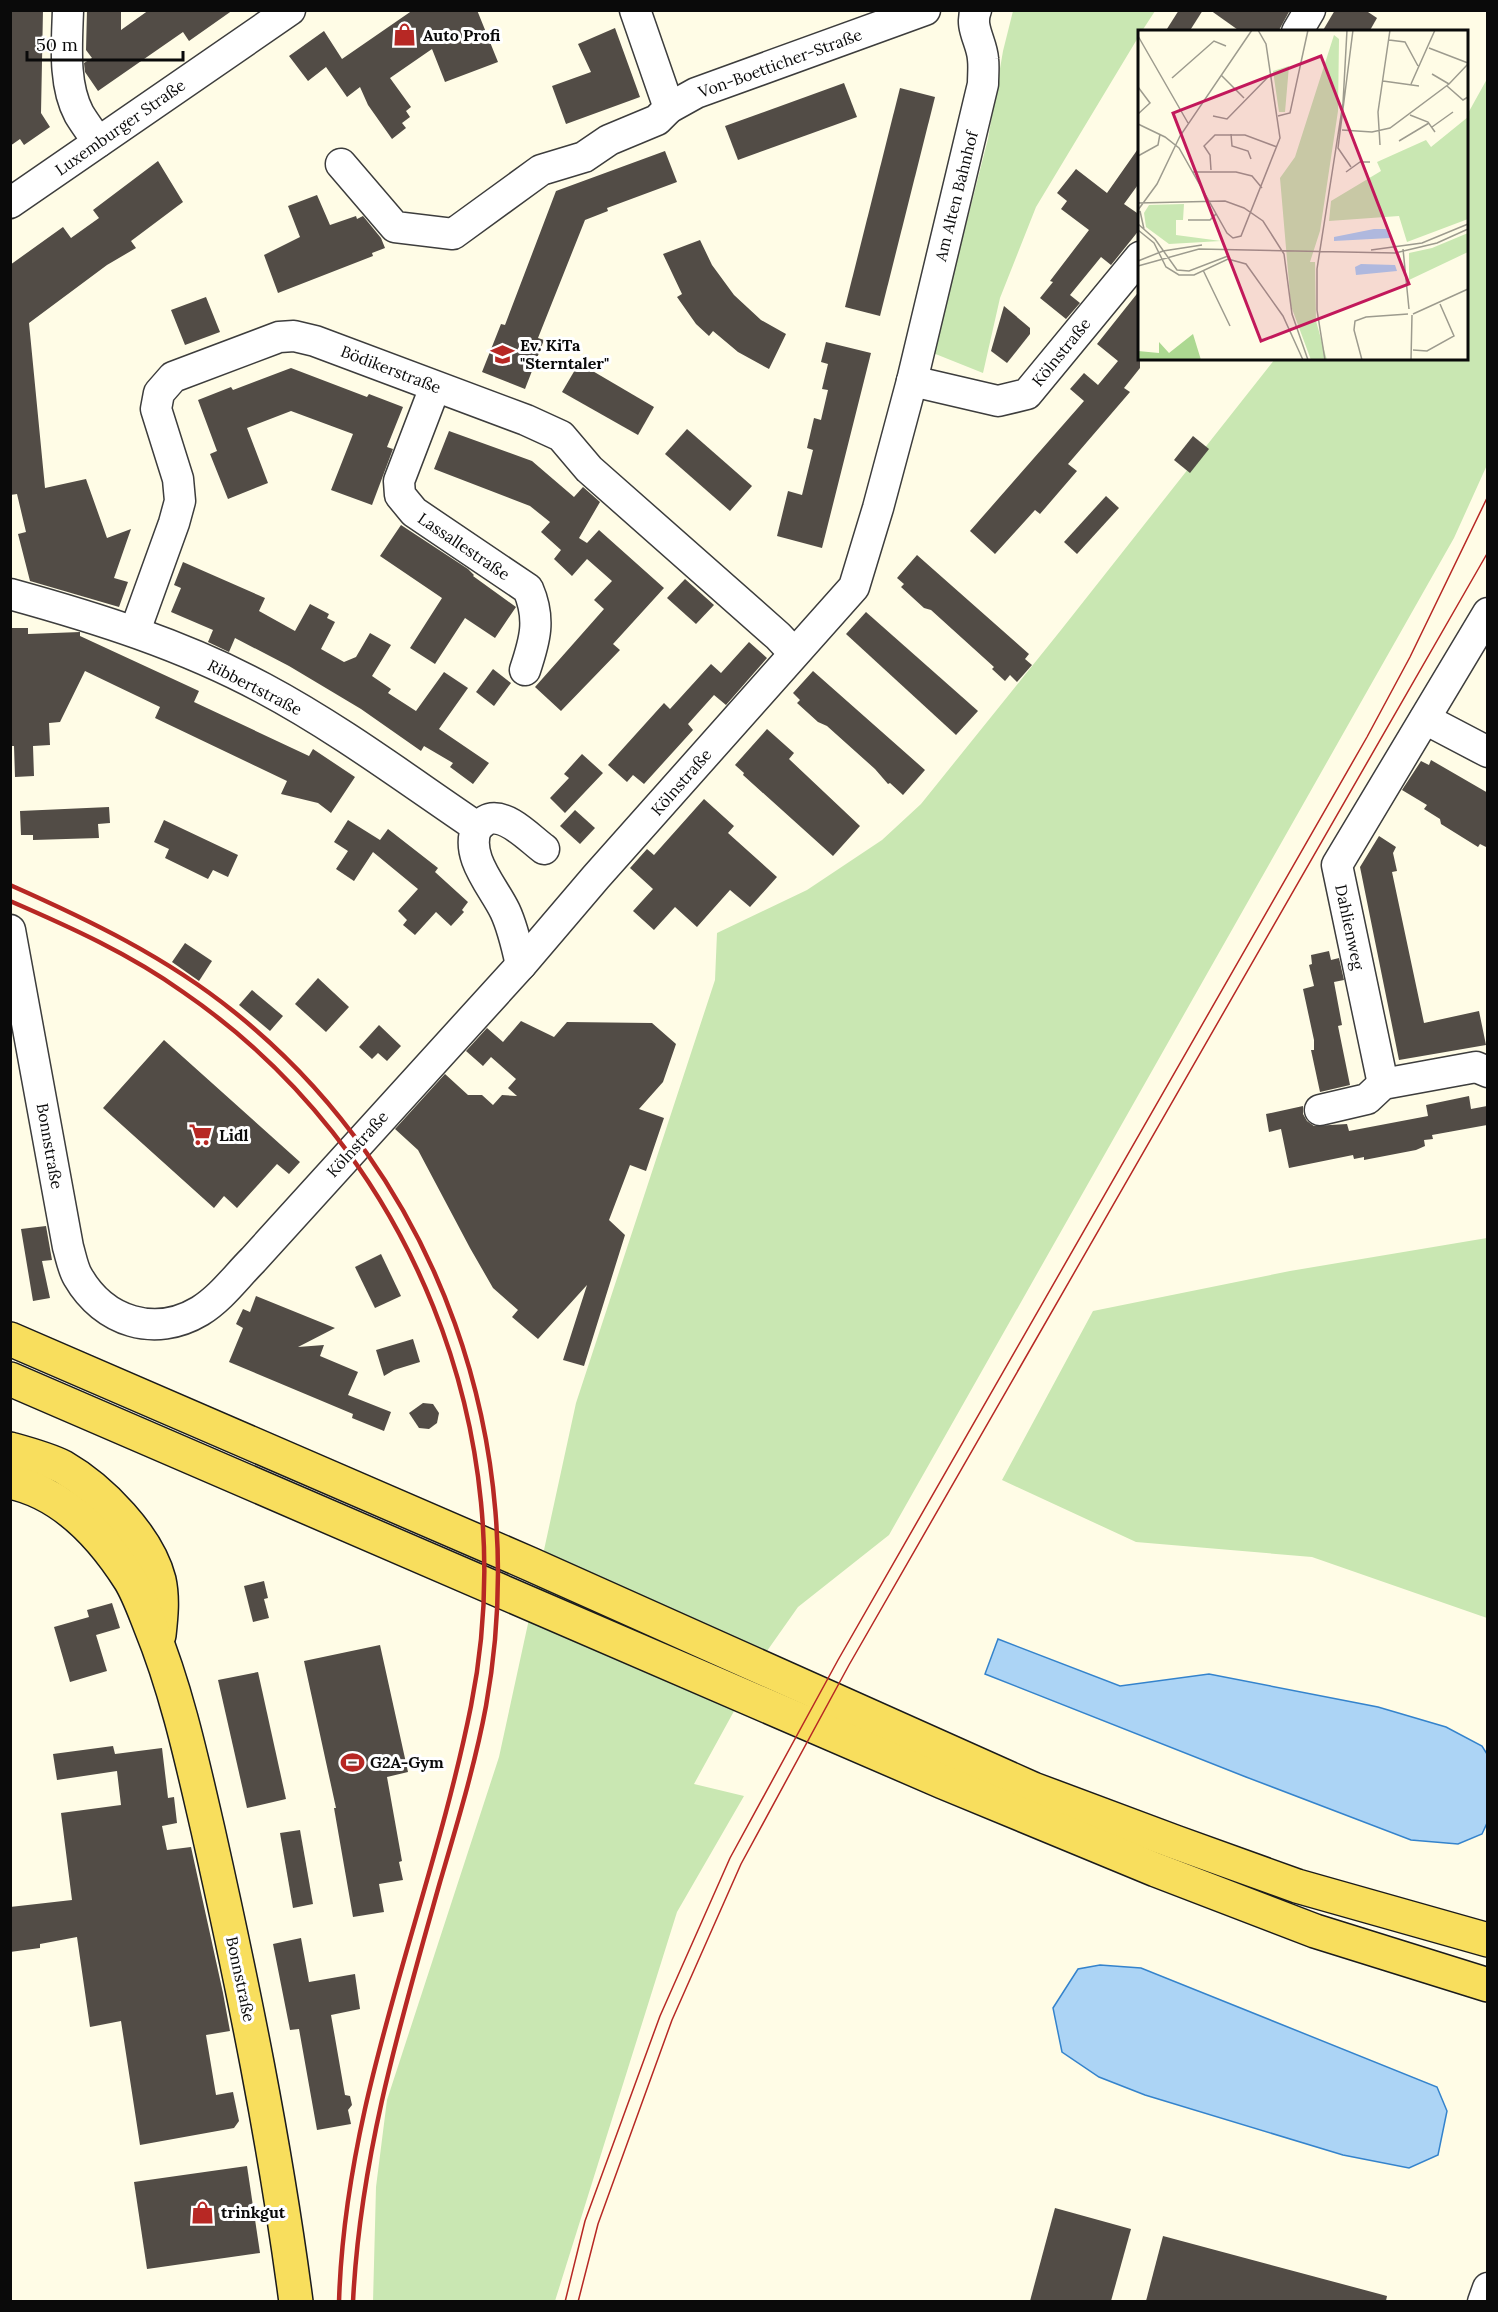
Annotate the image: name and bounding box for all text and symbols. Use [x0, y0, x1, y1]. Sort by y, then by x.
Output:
shop icon: Auto Profi [392, 22, 418, 48]
scale bar [27, 24, 183, 62]
street label: Von-Boetticher-Straße [695, 24, 865, 102]
place label: Auto Profi [423, 25, 501, 45]
inset map [1138, 30, 1468, 360]
text: 50 m [36, 33, 78, 56]
street label: Luxemburger Straße [51, 74, 189, 179]
street label: Am Alten Bahnhof [930, 127, 982, 264]
street label: Kölnstraße [1027, 313, 1095, 390]
place label: Ev. KiTa "Sterntaler" [520, 335, 609, 373]
street label: Bödikerstraße [338, 341, 444, 397]
school or university icon: Ev. KiTa "Sterntaler" [489, 341, 515, 367]
street label: Lassallestraße [414, 508, 514, 584]
street label: Ribbertstraße [204, 655, 306, 720]
street label: Kölnstraße [646, 744, 716, 820]
street label: Dahlienweg [1331, 882, 1369, 973]
street label: Bonnstraße [33, 1101, 67, 1191]
street label: Kölnstraße [322, 1106, 392, 1181]
supermarket icon: Lidl [188, 1122, 214, 1148]
place label: Lidl [219, 1125, 248, 1145]
sports icon: G2A-Gym [339, 1749, 365, 1775]
place label: G2A-Gym [370, 1752, 444, 1772]
street label: Bonnstraße [222, 1934, 260, 2024]
shop icon: trinkgut [190, 2199, 216, 2225]
place label: trinkgut [221, 2202, 286, 2222]

